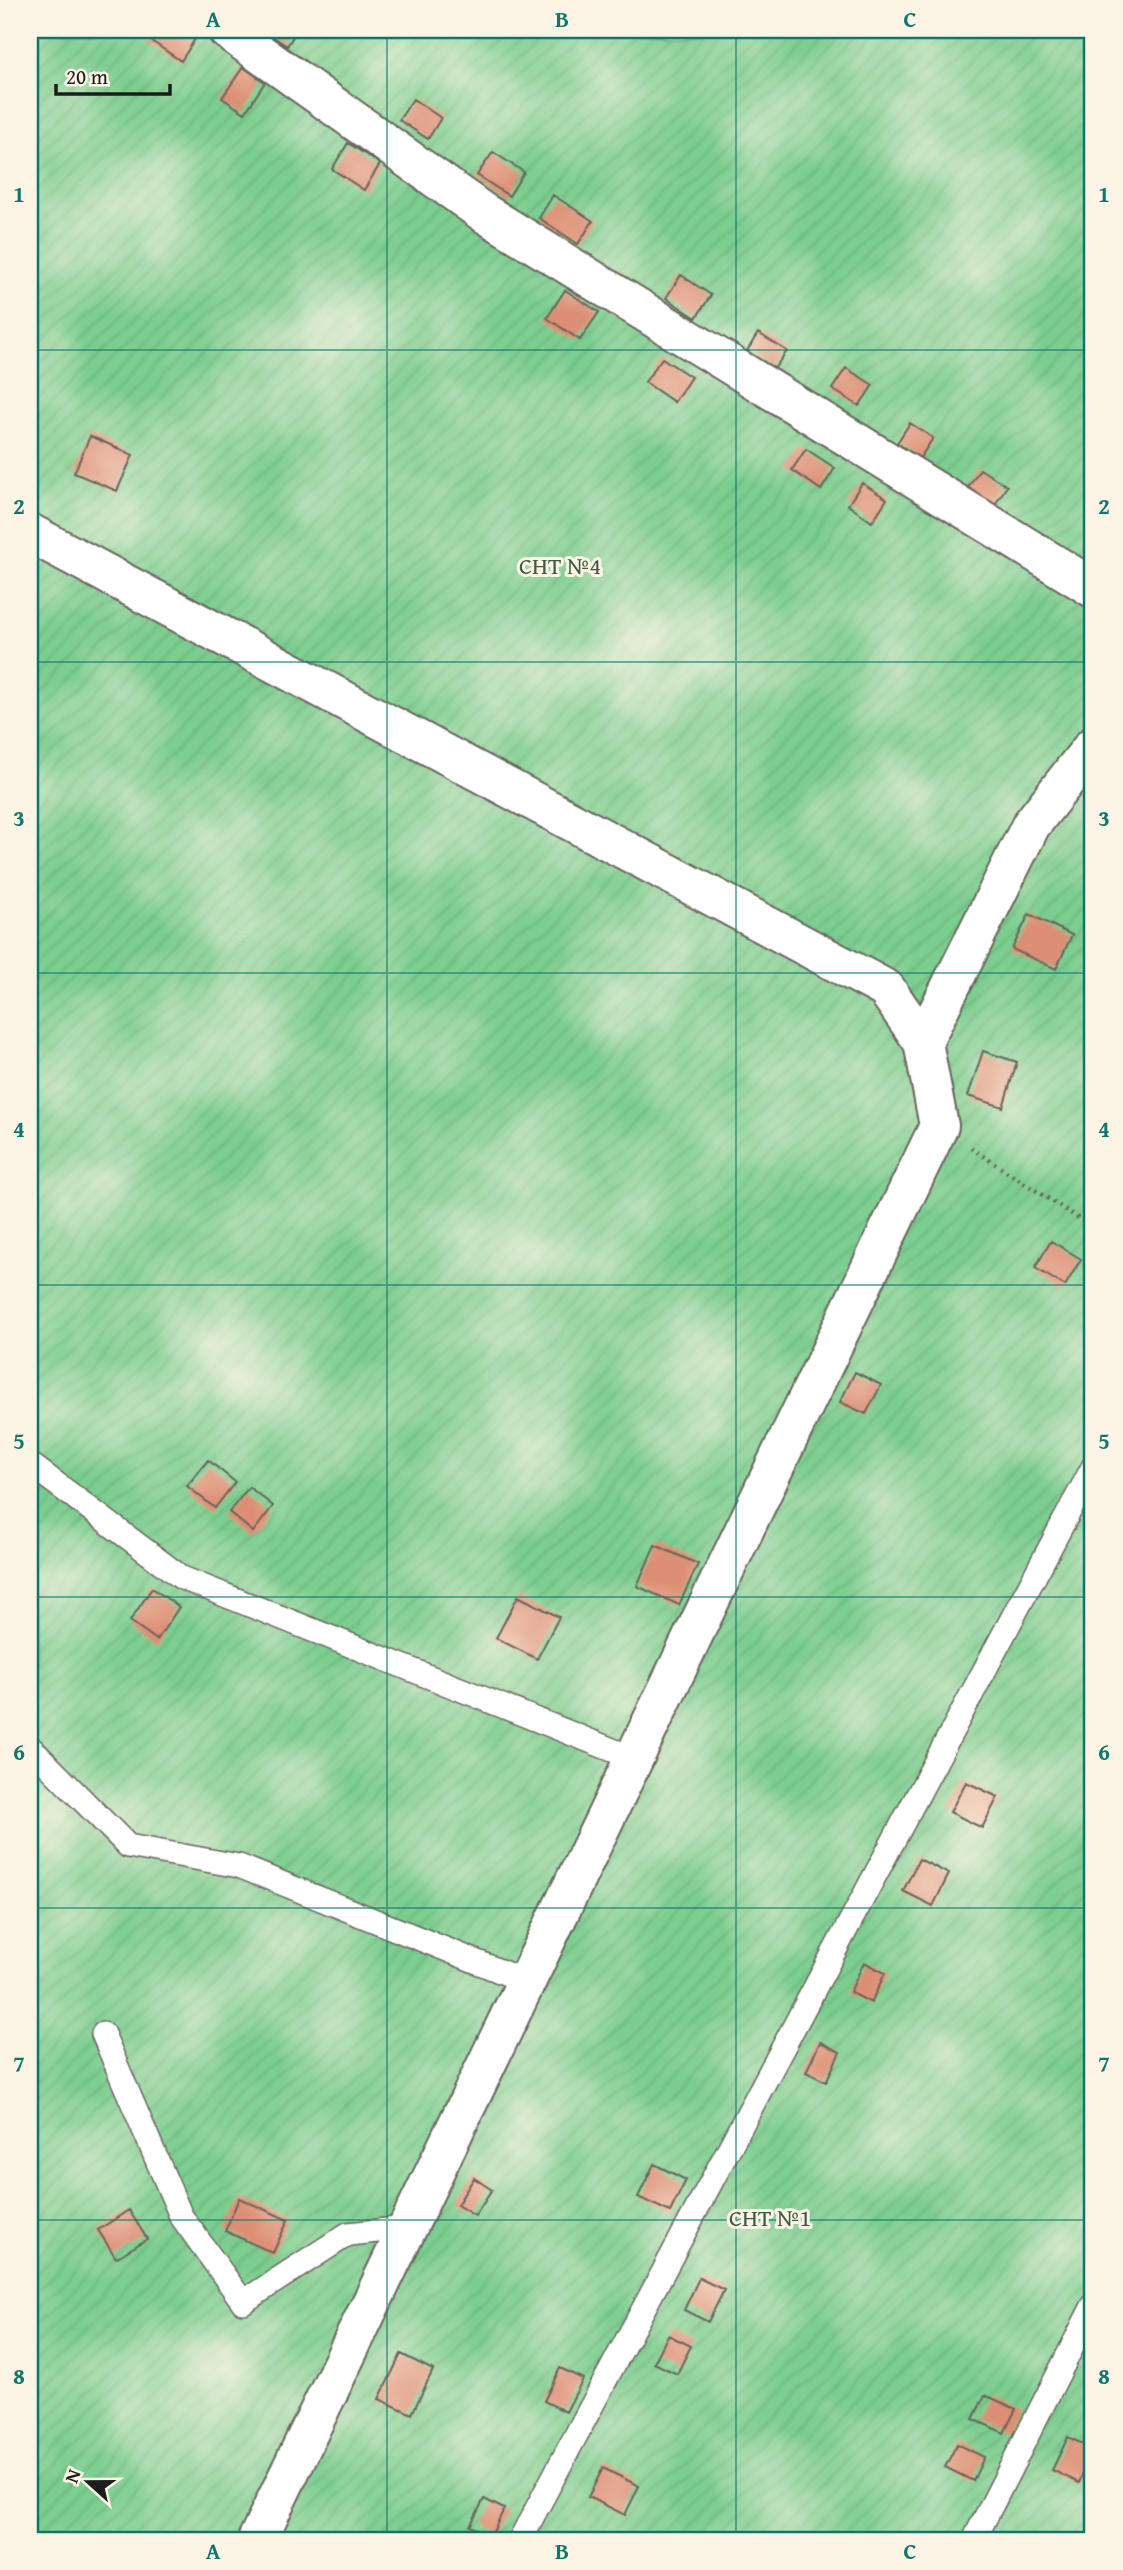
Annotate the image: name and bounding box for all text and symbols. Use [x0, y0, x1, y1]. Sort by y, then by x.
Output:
text: A [206, 2, 221, 35]
text: B [555, 2, 569, 35]
text: C [903, 2, 917, 35]
scale bar [56, 52, 170, 96]
text: 20 m [66, 61, 108, 92]
text: 1 [13, 177, 25, 210]
text: 1 [1098, 177, 1110, 210]
text: 2 [13, 489, 25, 522]
text: 2 [1098, 489, 1110, 522]
park label: СНТ №4 [519, 548, 601, 583]
text: 3 [13, 801, 25, 834]
text: 3 [1098, 801, 1110, 834]
text: 4 [13, 1112, 25, 1145]
text: 4 [1098, 1112, 1110, 1145]
text: 5 [13, 1424, 25, 1457]
text: 5 [1098, 1424, 1110, 1457]
text: 6 [13, 1735, 25, 1768]
text: 6 [1098, 1735, 1110, 1768]
text: 7 [13, 2047, 25, 2080]
text: 7 [1098, 2047, 1110, 2080]
park label: СНТ №1 [729, 2200, 811, 2235]
text: 8 [13, 2359, 25, 2392]
text: 8 [1098, 2359, 1110, 2392]
north arrow [52, 2448, 122, 2518]
text: N [57, 2465, 88, 2487]
text: A [206, 2534, 221, 2567]
text: B [555, 2534, 569, 2567]
text: C [903, 2534, 917, 2567]

